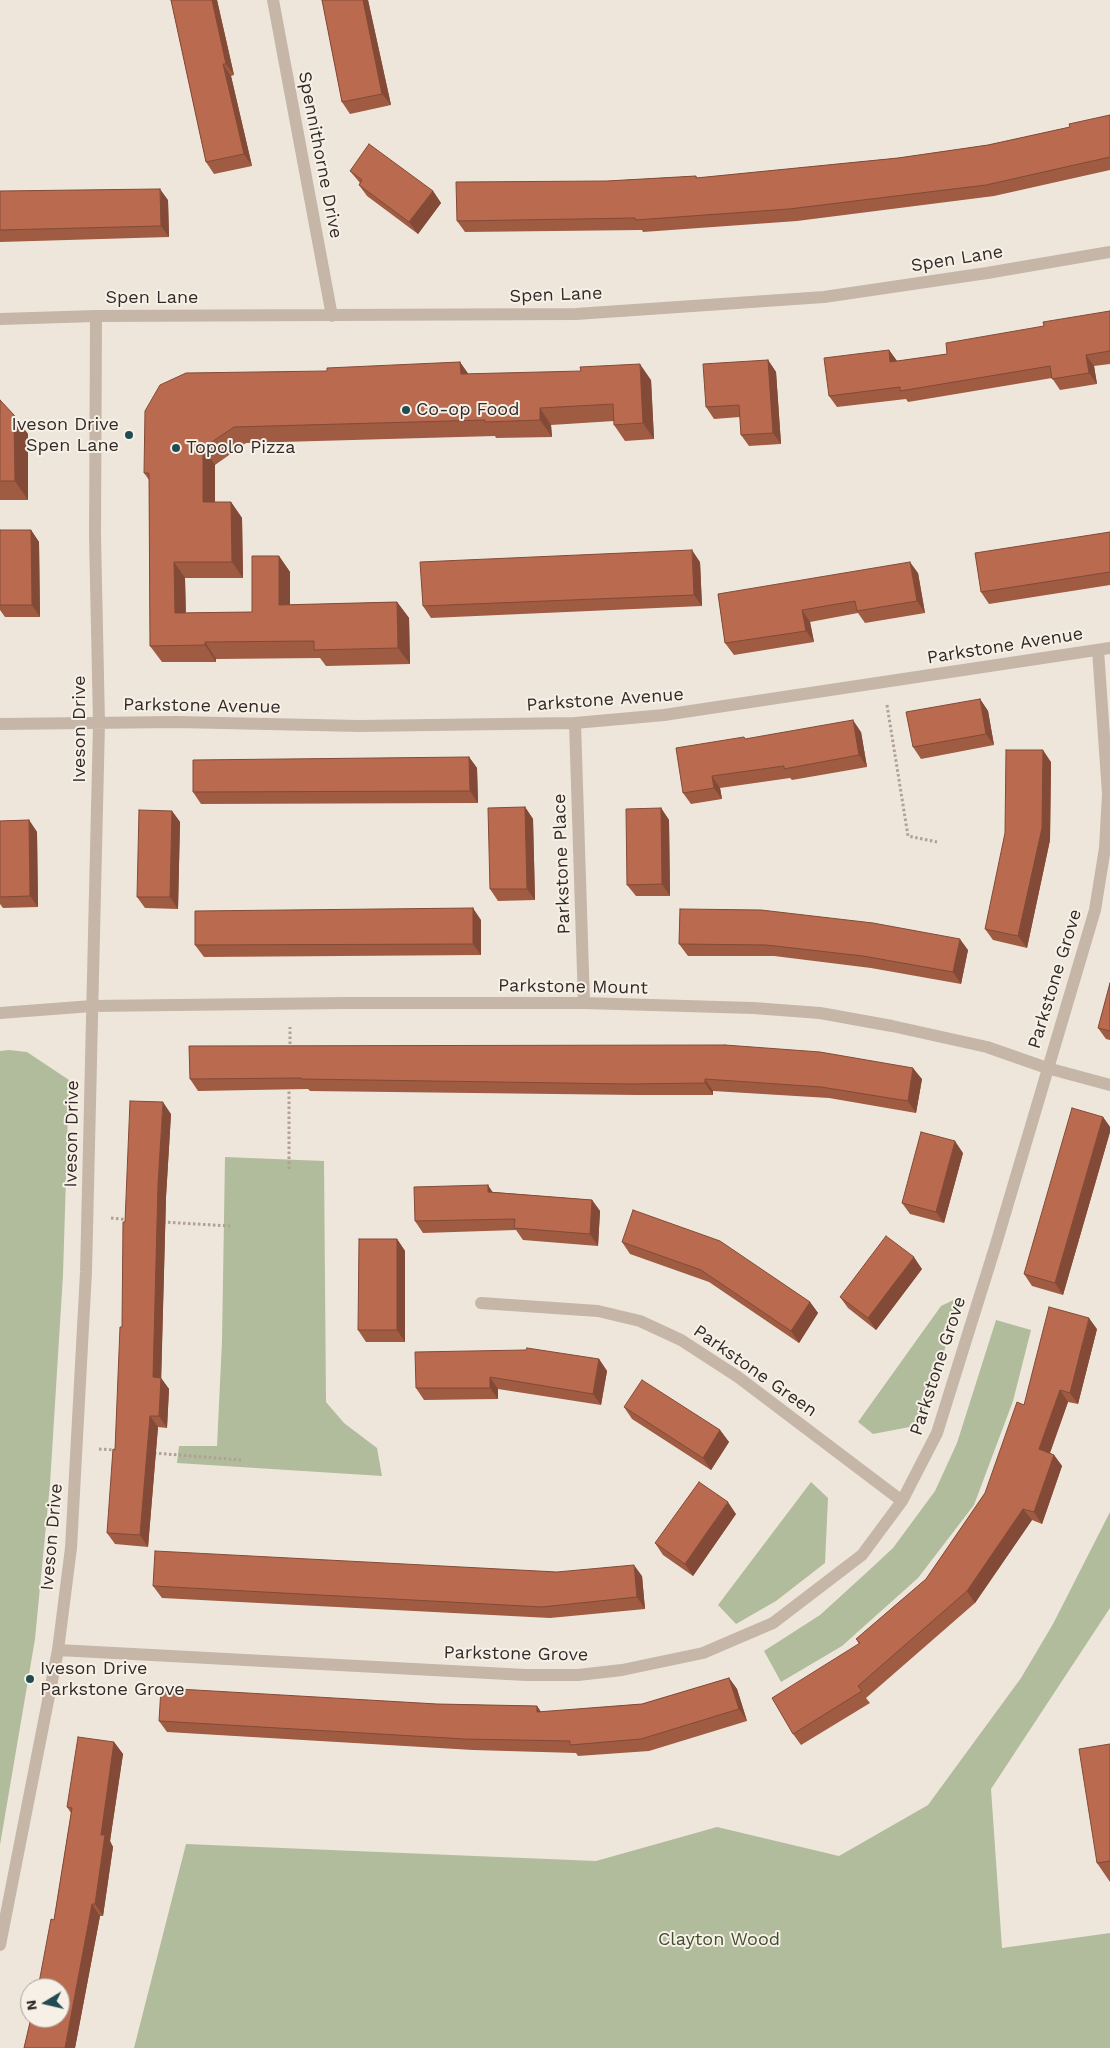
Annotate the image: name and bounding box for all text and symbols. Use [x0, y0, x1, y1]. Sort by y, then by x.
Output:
street label: Spennithorne Drive [293, 70, 347, 240]
street label: Spen Lane [909, 241, 1005, 277]
street label: Spen Lane [509, 283, 603, 307]
street label: Spen Lane [106, 287, 198, 309]
place label: Co-op Food [416, 399, 519, 421]
marker: Co-op Food [400, 404, 412, 416]
place label: Iveson Drive Spen Lane [12, 414, 119, 456]
marker: Iveson Drive Spen Lane [123, 429, 135, 441]
place label: Topolo Pizza [186, 437, 295, 459]
marker: Topolo Pizza [170, 442, 182, 454]
street label: Parkstone Avenue [925, 623, 1085, 669]
street label: Iveson Drive [69, 675, 91, 783]
street label: Parkstone Avenue [526, 684, 684, 716]
street label: Parkstone Avenue [123, 694, 281, 718]
street label: Parkstone Place [549, 793, 575, 935]
street label: Parkstone Grove [1024, 907, 1086, 1051]
street label: Parkstone Mount [498, 975, 648, 999]
street label: Iveson Drive [60, 1080, 84, 1188]
street label: Parkstone Grove [905, 1294, 971, 1438]
street label: Parkstone Green [689, 1320, 821, 1422]
street label: Iveson Drive [37, 1483, 67, 1591]
street label: Parkstone Grove [443, 1642, 589, 1666]
place label: Iveson Drive Parkstone Grove [40, 1658, 185, 1700]
marker: Iveson Drive Parkstone Grove [24, 1673, 36, 1685]
park label: Clayton Wood [658, 1929, 780, 1951]
north arrow [20, 1978, 70, 2028]
text: N [22, 1999, 40, 2012]

